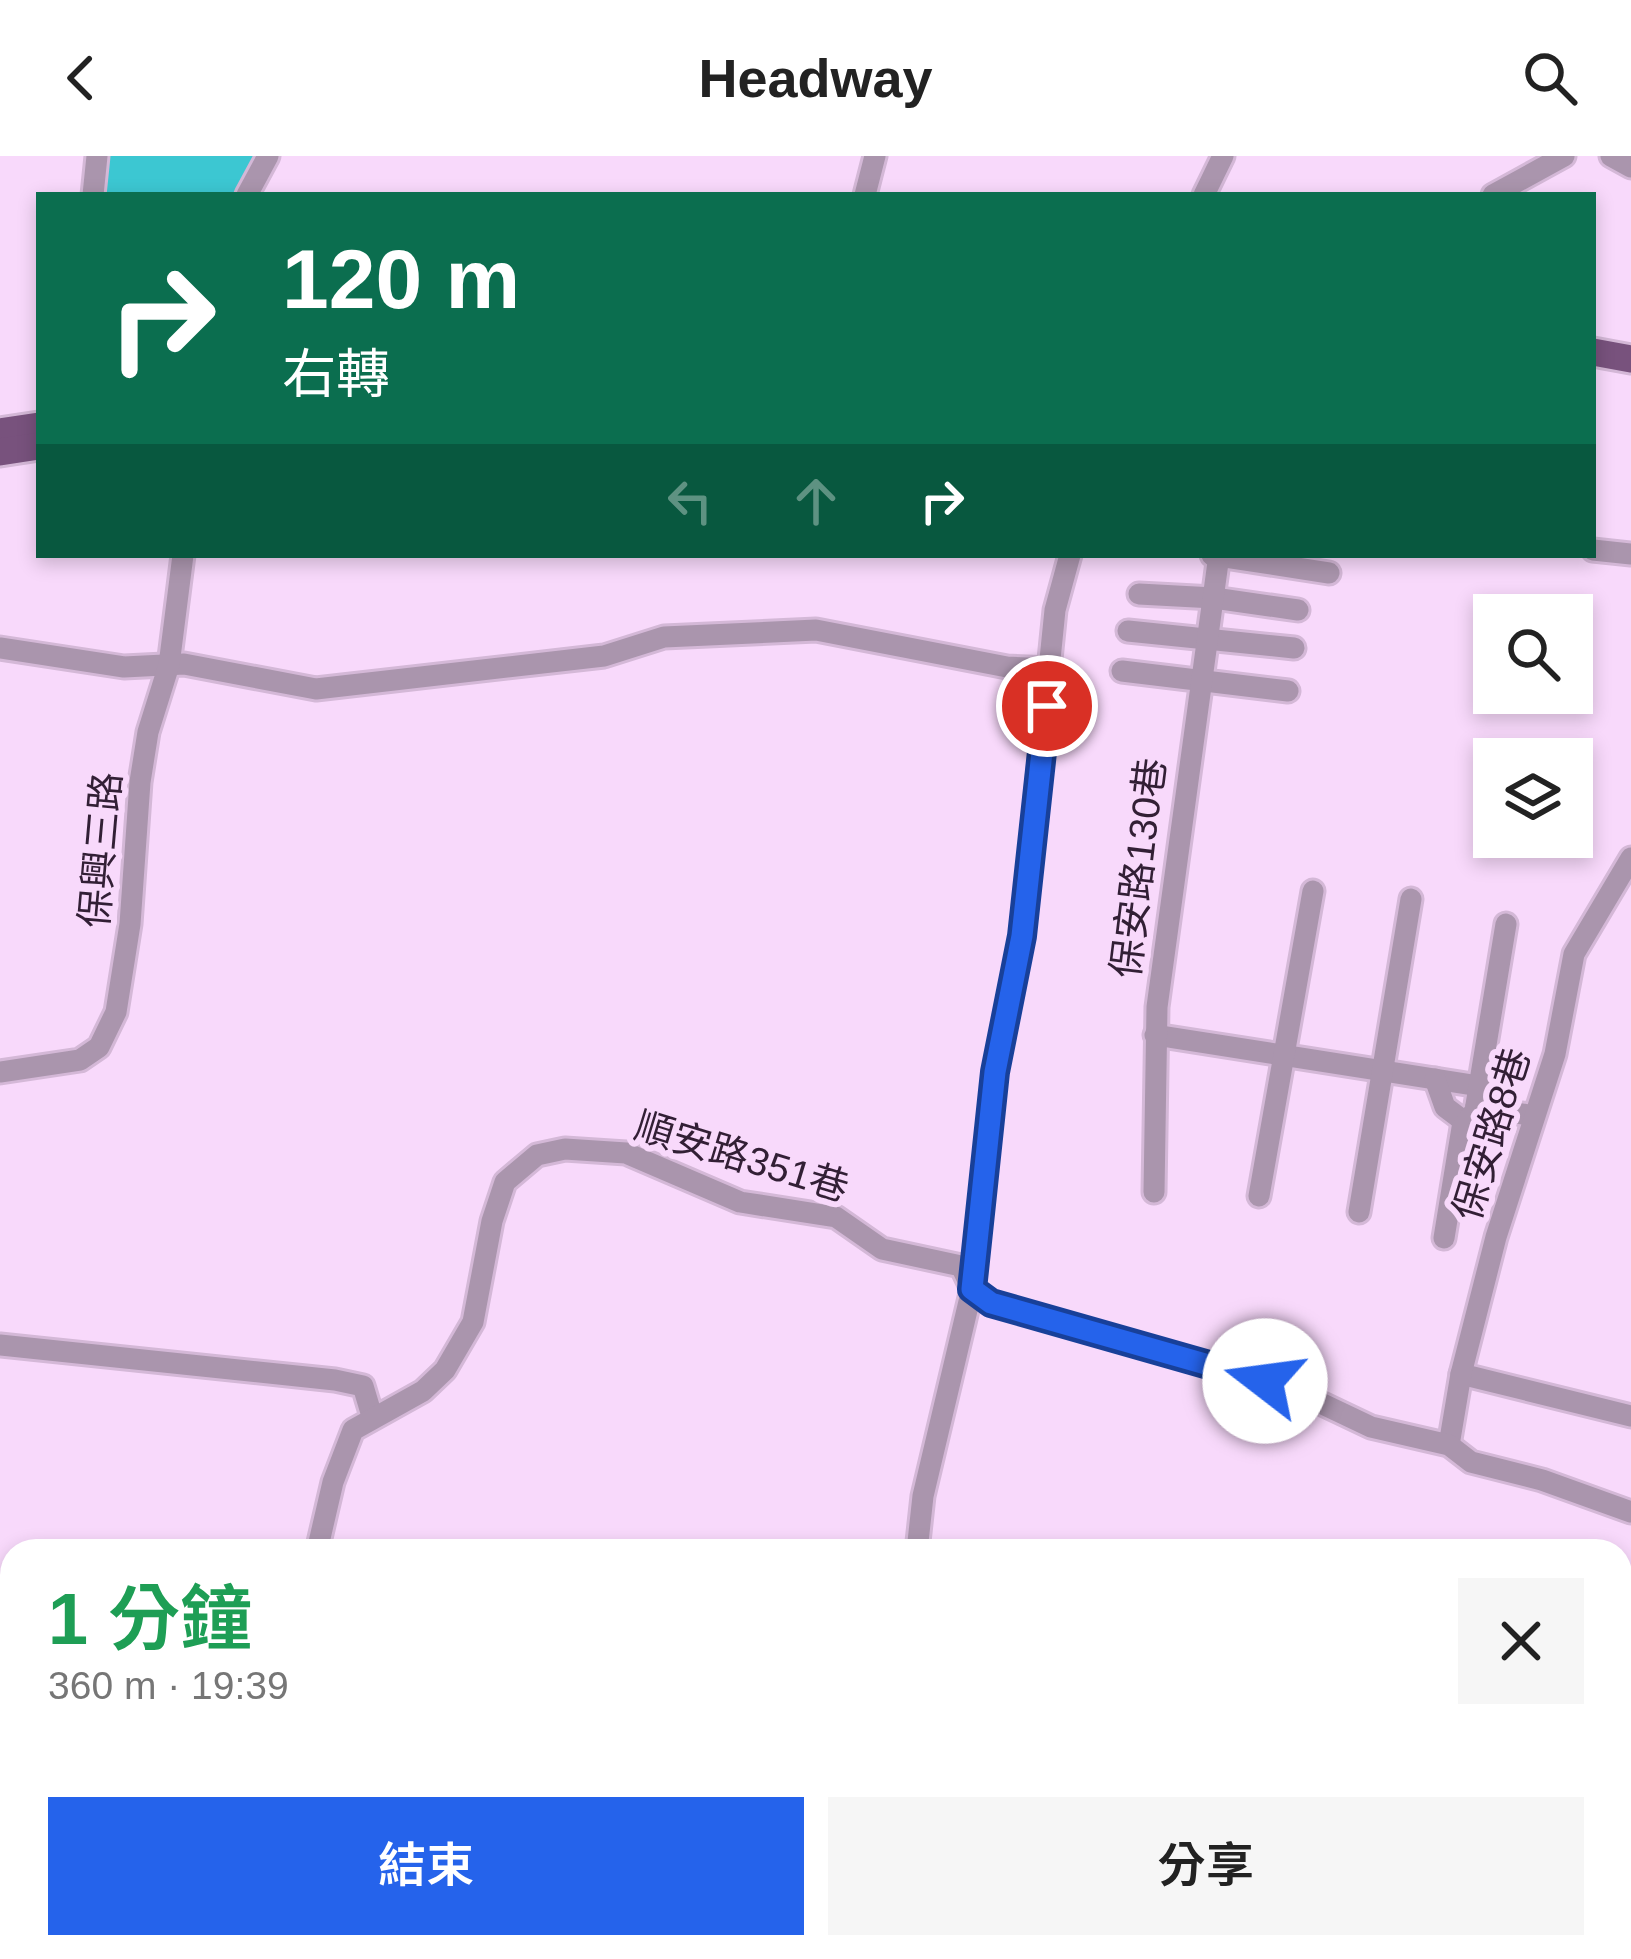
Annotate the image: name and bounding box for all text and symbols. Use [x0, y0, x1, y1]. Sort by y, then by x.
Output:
icon: back [48, 45, 114, 111]
icon: search [1517, 45, 1583, 111]
text: Headway [698, 48, 933, 108]
text: 120 m [282, 232, 520, 326]
icon: right [84, 240, 240, 396]
text: 右轉 [282, 344, 390, 404]
icon: left [657, 468, 723, 534]
icon: ahead [783, 468, 849, 534]
icon: right [909, 468, 975, 534]
map controls [1473, 594, 1593, 858]
button: search [1473, 594, 1593, 714]
pin [996, 655, 1098, 757]
icon: arrive [1014, 673, 1080, 739]
button: layers [1473, 738, 1593, 858]
street label: 保安路130巷 [1104, 756, 1173, 980]
street label: 保興三路 [72, 770, 129, 930]
street label: 保安路8巷 [1445, 1043, 1538, 1225]
street label: 順安路351巷 [630, 1104, 854, 1209]
position arrow [1202, 1318, 1328, 1444]
button: close [1458, 1578, 1584, 1704]
text: 1 分鐘 [48, 1579, 252, 1659]
text: 360 m · 19:39 [48, 1664, 289, 1707]
button: 結束 [48, 1797, 804, 1935]
button: 分享 [828, 1797, 1584, 1935]

